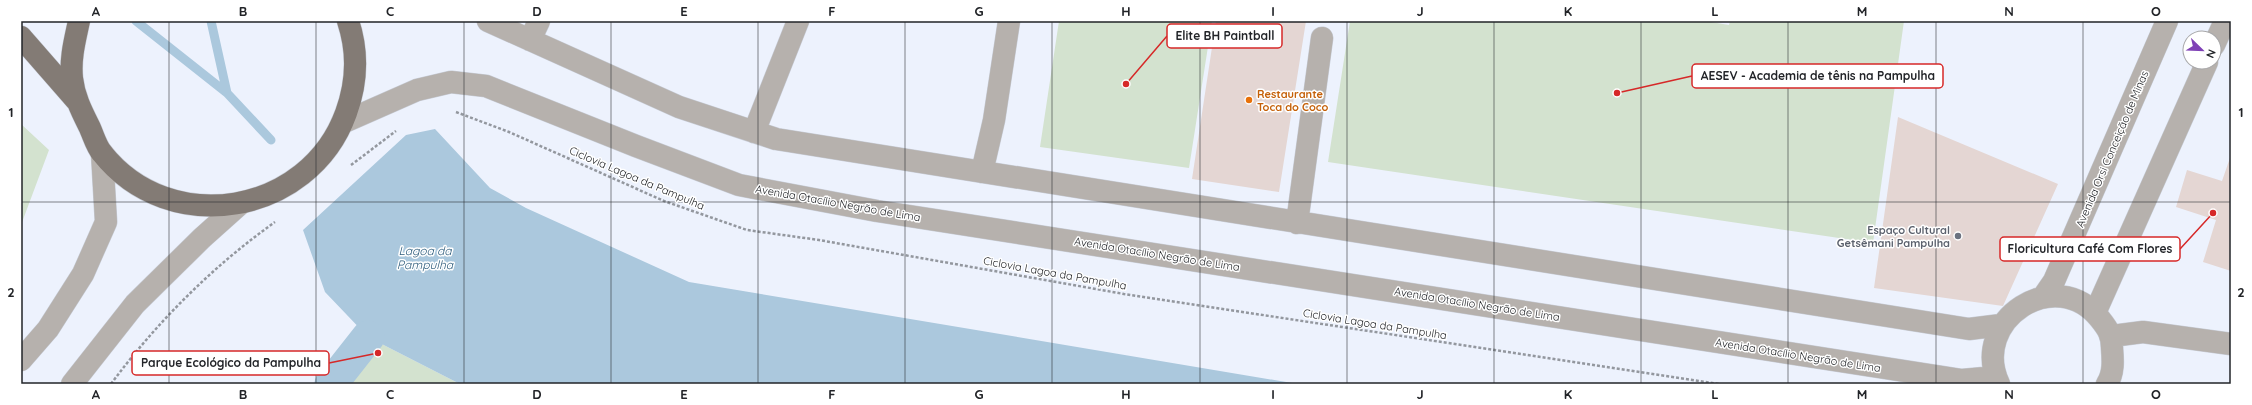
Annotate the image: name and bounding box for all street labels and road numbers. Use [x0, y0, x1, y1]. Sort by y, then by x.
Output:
street label: Avenida Orsi Conceição de Minas [2073, 68, 2151, 230]
street label: Ciclovia Lagoa da Pampulha [567, 143, 707, 213]
street label: Avenida Otacílio Negrão de Lima [754, 182, 922, 224]
street label: Avenida Otacílio Negrão de Lima [1073, 234, 1241, 274]
street label: Ciclovia Lagoa da Pampulha [982, 253, 1128, 293]
street label: Avenida Otacílio Negrão de Lima [1393, 284, 1561, 324]
street label: Ciclovia Lagoa da Pampulha [1302, 306, 1448, 342]
street label: Avenida Otacílio Negrão de Lima [1714, 335, 1882, 375]

